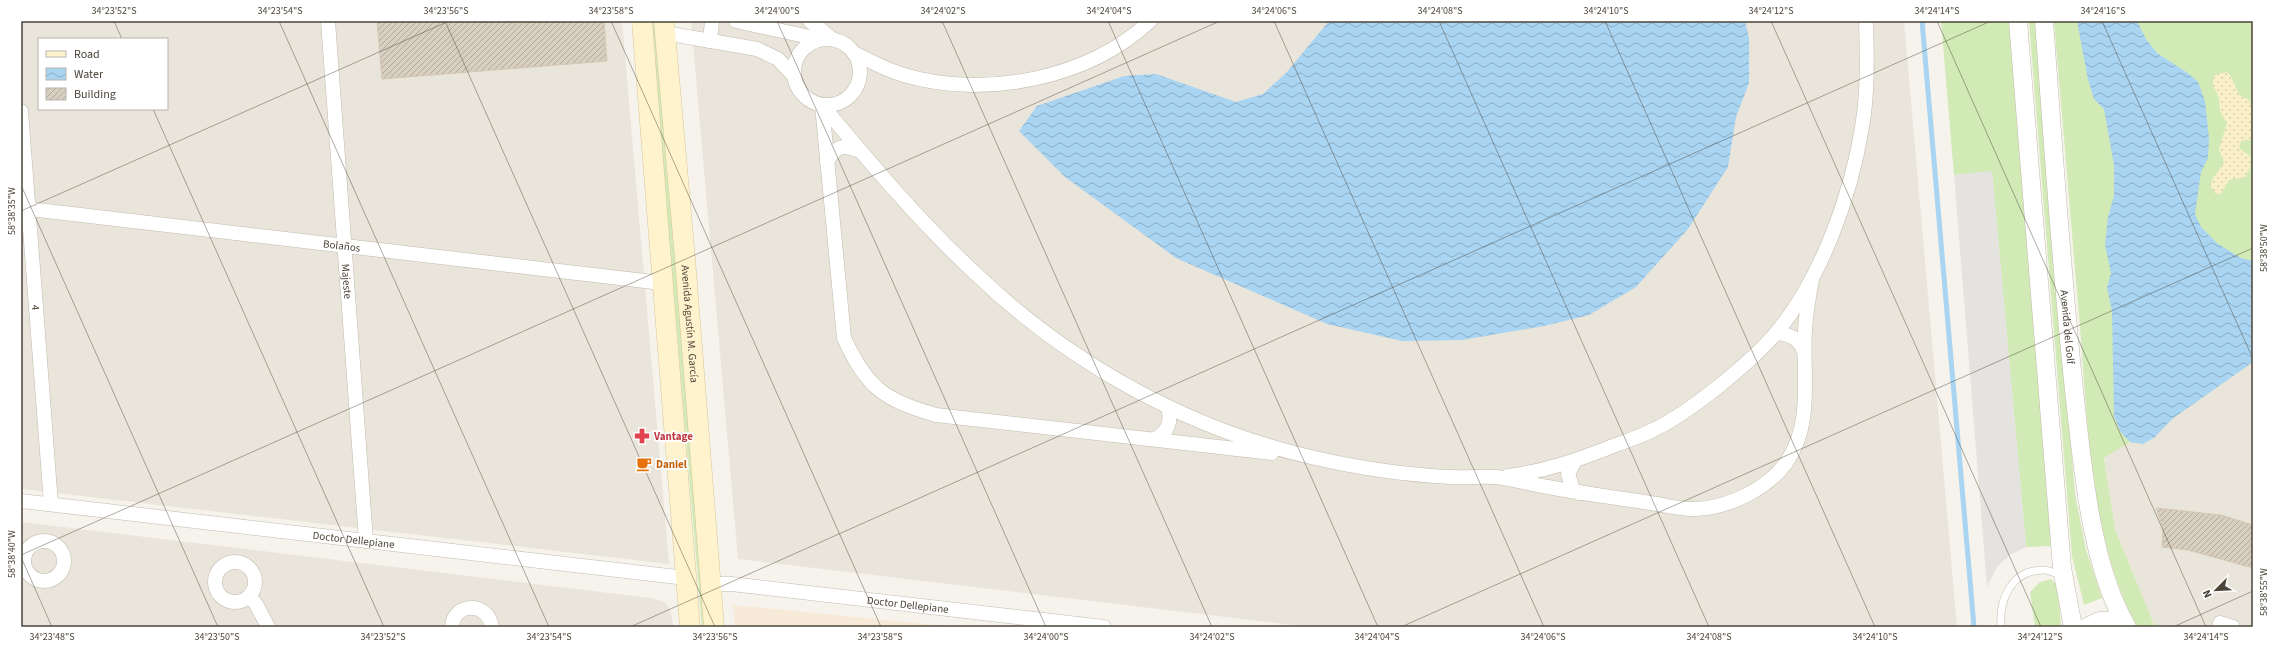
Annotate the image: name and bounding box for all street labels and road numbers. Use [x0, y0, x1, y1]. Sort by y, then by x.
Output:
street label: Bolaños [322, 236, 362, 256]
street label: Majeste [338, 263, 355, 300]
street label: Avenida Agustín M. García [678, 265, 702, 383]
street label: Avenida del Golf [2056, 289, 2078, 366]
street label: 4 [28, 304, 43, 311]
street label: Doctor Dellepiane [312, 528, 396, 552]
street label: Doctor Dellepiane [866, 593, 950, 617]

